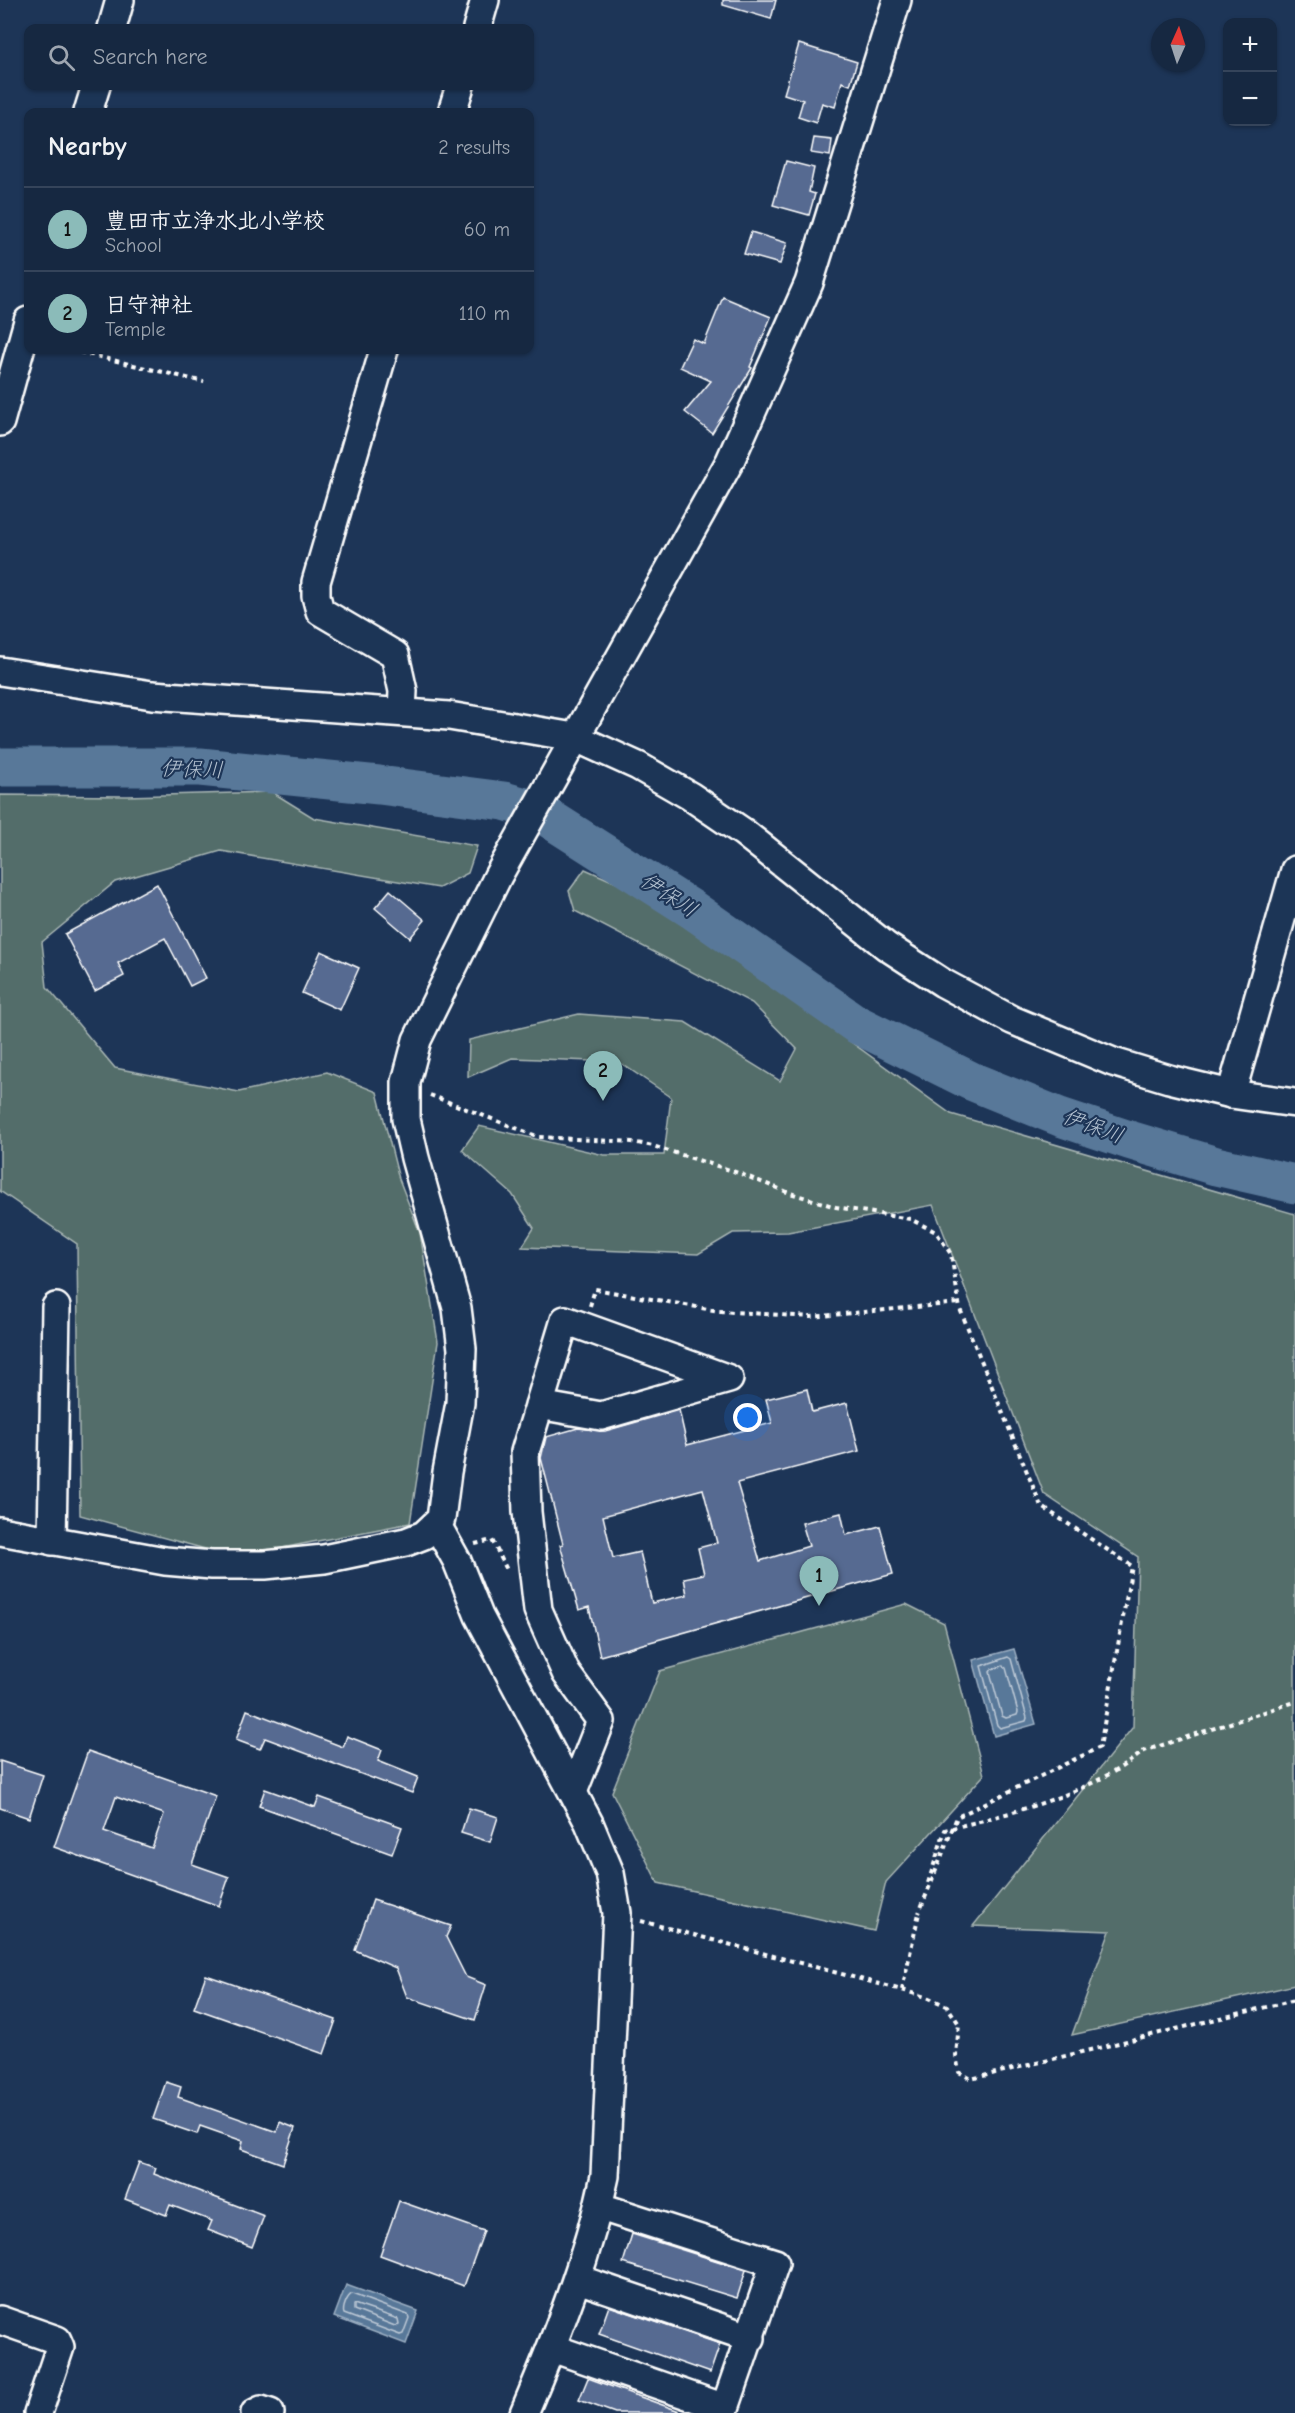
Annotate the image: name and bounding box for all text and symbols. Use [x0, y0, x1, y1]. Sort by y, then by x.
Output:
north arrow [1151, 18, 1205, 72]
map controls [1223, 18, 1277, 126]
button: + [1223, 18, 1277, 72]
search box [24, 24, 534, 90]
icon: search [45, 41, 78, 74]
text: Search here [93, 44, 208, 70]
button: − [1223, 72, 1277, 126]
text: Nearby [48, 132, 127, 162]
text: 2 results [438, 136, 510, 159]
text: 豊田市立浄水北小学校 [105, 208, 325, 234]
text: 1 [64, 218, 71, 241]
text: 60 m [464, 218, 510, 241]
text: School [105, 234, 162, 257]
text: 日守神社 [105, 292, 193, 318]
text: 2 [63, 302, 72, 325]
text: 110 m [459, 302, 510, 325]
text: Temple [105, 318, 165, 341]
water label: 伊保川 [160, 756, 224, 782]
water label: 伊保川 [636, 868, 702, 922]
pin: 2 [584, 1052, 622, 1101]
water label: 伊保川 [1059, 1104, 1127, 1148]
your location [733, 1403, 762, 1432]
pin: 1 [800, 1556, 838, 1606]

